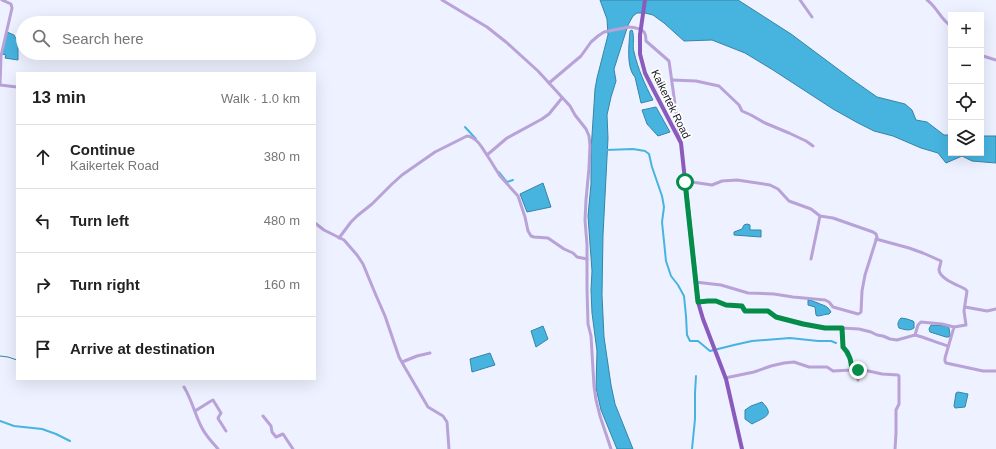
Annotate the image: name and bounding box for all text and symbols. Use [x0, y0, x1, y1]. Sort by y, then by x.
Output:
map controls [948, 12, 984, 156]
button: + [948, 12, 984, 48]
search box [16, 16, 316, 60]
icon: search [30, 27, 52, 49]
text: Search here [62, 30, 144, 47]
button: − [948, 48, 984, 84]
street label: Kaikertek Road [649, 68, 693, 140]
button: locate [948, 84, 984, 120]
text: 13 min [32, 88, 86, 107]
text: Walk · 1.0 km [221, 91, 300, 106]
button: layers [948, 120, 984, 156]
text: Continue [70, 141, 135, 158]
icon: ahead [32, 146, 54, 168]
text: 380 m [264, 149, 300, 164]
text: Kaikertek Road [70, 158, 159, 173]
route start [676, 173, 694, 191]
icon: left [32, 210, 54, 232]
text: Turn left [70, 212, 129, 229]
text: 480 m [264, 213, 300, 228]
icon: right [32, 274, 54, 296]
text: Turn right [70, 276, 140, 293]
text: 160 m [264, 277, 300, 292]
icon: arrive [32, 338, 54, 360]
text: Arrive at destination [70, 340, 215, 357]
route end [849, 361, 867, 379]

